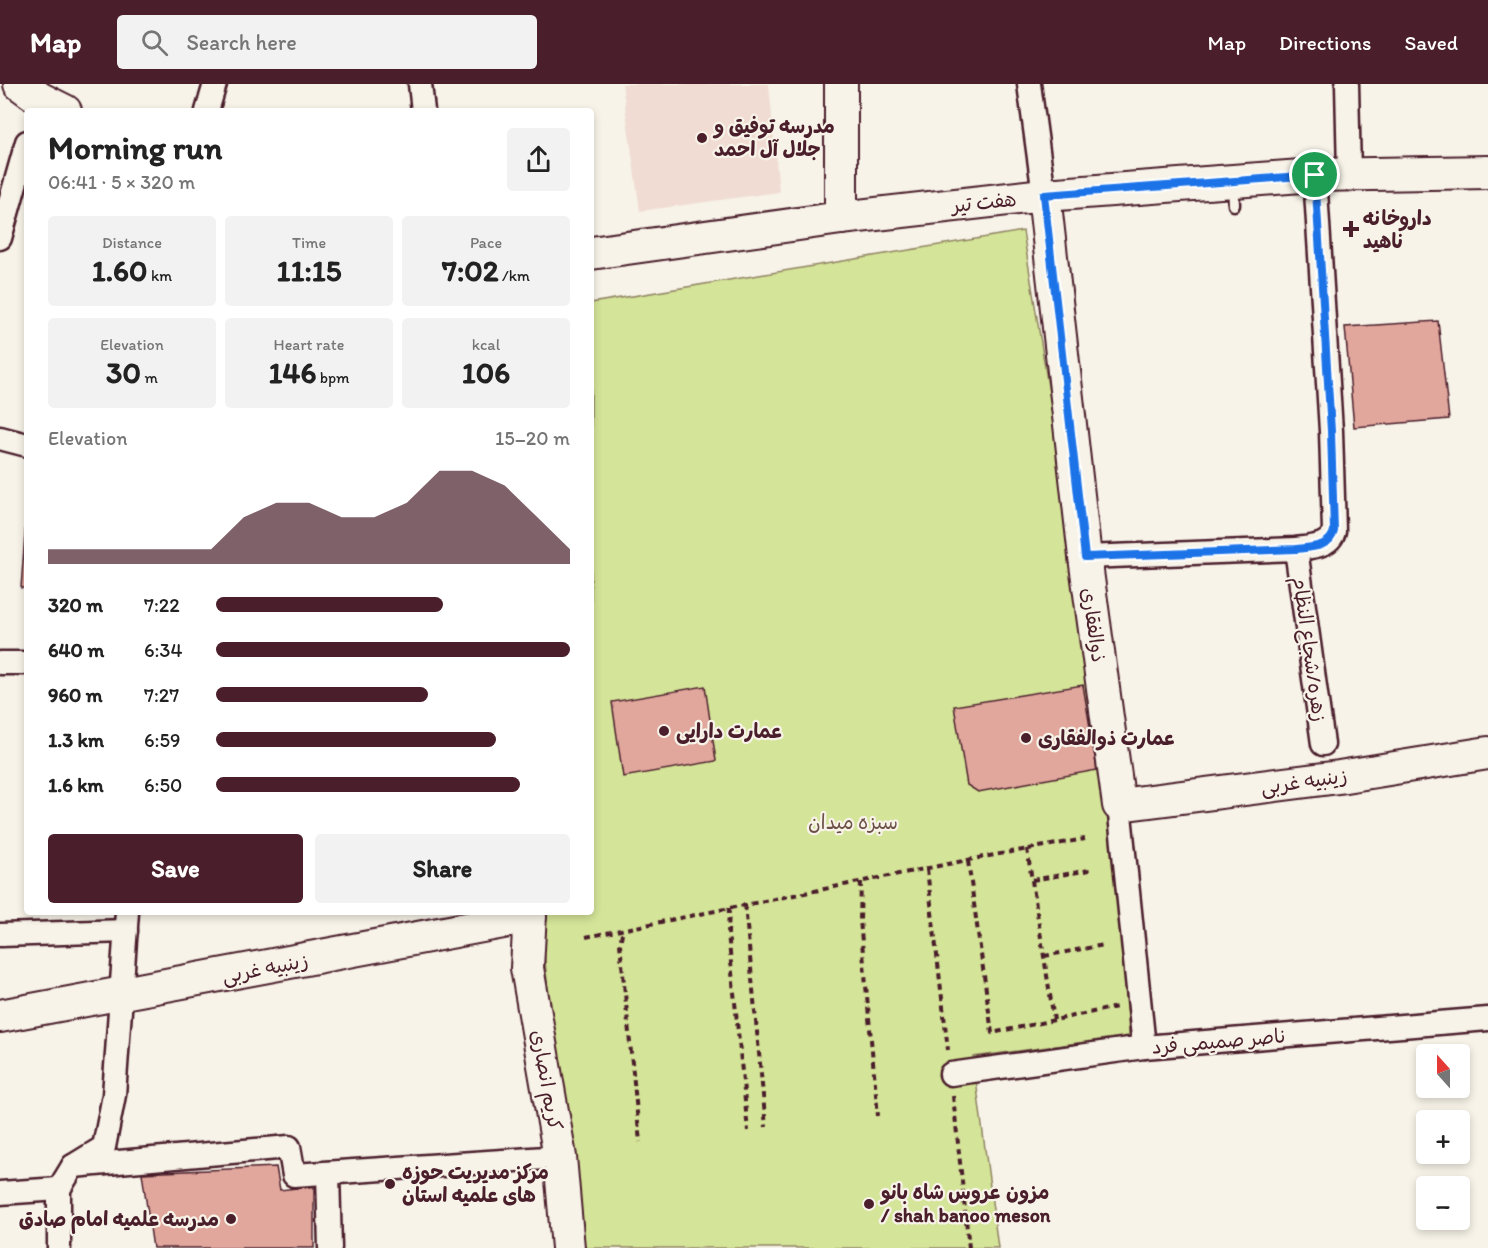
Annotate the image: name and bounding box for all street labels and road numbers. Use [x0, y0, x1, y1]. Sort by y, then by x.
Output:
street label: هفت تیر [948, 187, 1018, 218]
street label: زهره/شجاع النظام [1284, 575, 1332, 724]
street label: ذوالفقاری [1077, 586, 1111, 664]
street label: زینبیه غربی [1259, 763, 1349, 800]
street label: زینبیه غربی [220, 948, 310, 989]
street label: ناصر صمیمی فرد [1151, 1023, 1287, 1060]
street label: کریم انصاری [523, 1028, 568, 1133]

